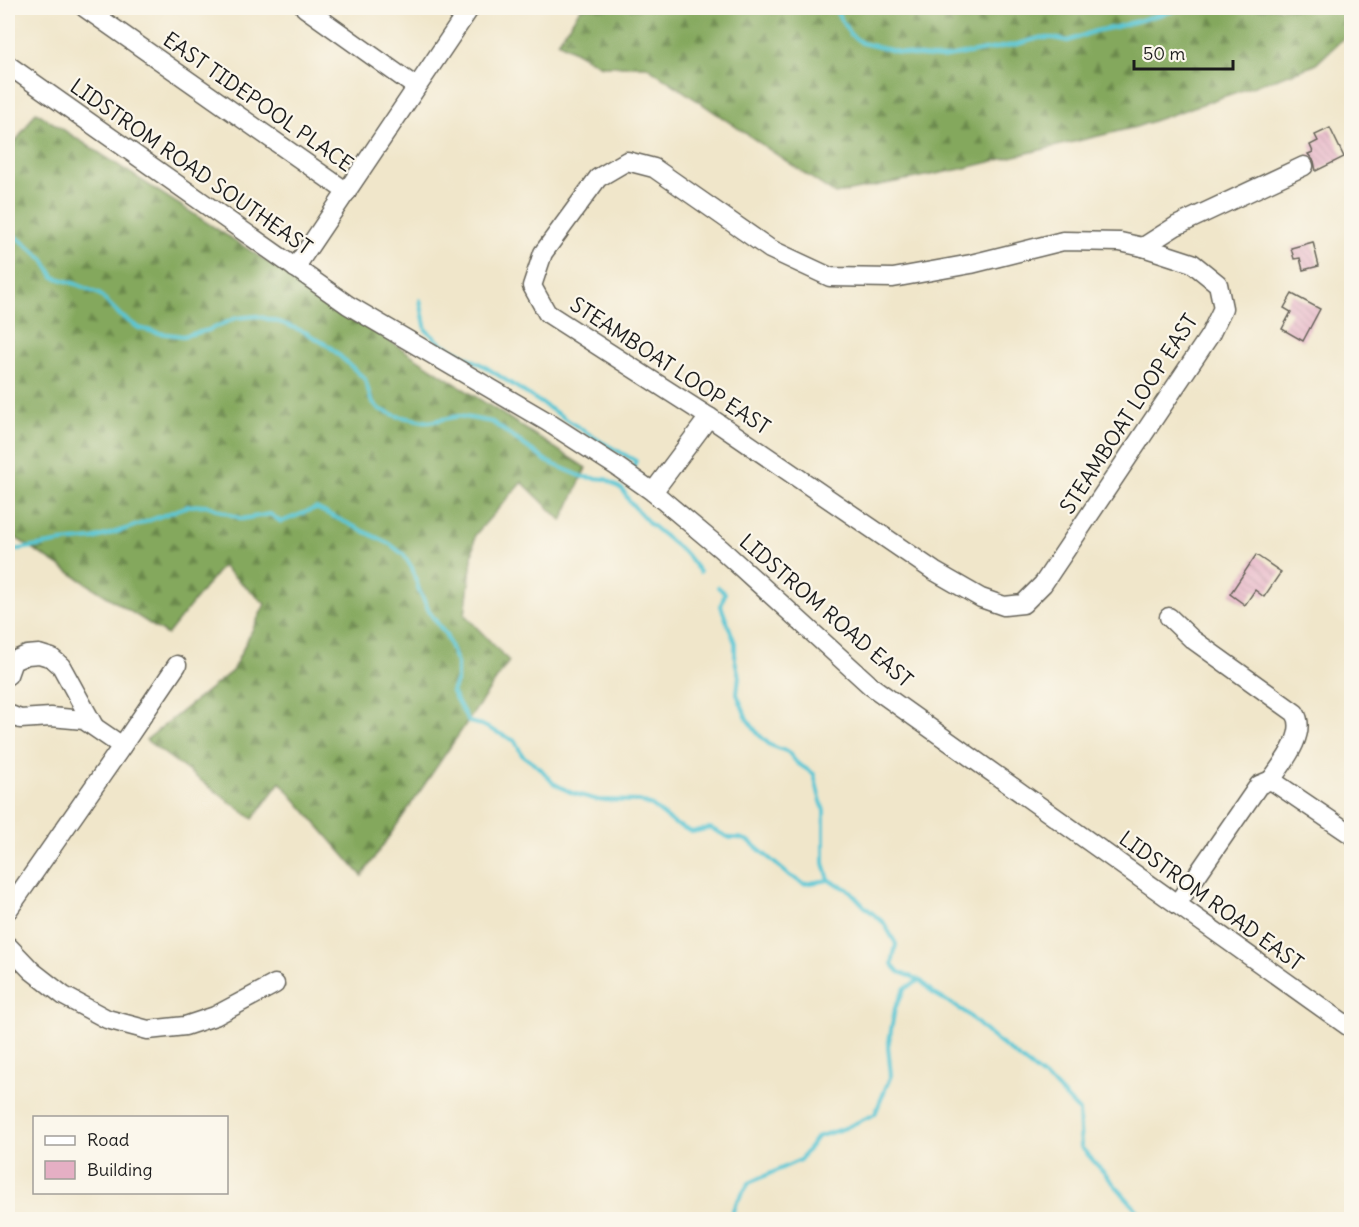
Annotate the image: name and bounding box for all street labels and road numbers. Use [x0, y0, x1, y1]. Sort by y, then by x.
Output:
street label: EAST TIDEPOOL PLACE [158, 26, 359, 177]
street label: LIDSTROM ROAD SOUTHEAST [65, 73, 318, 261]
street label: STEAMBOAT LOOP EAST [565, 291, 775, 440]
street label: STEAMBOAT LOOP EAST [1054, 309, 1203, 519]
street label: LIDSTROM ROAD EAST [734, 528, 919, 693]
street label: LIDSTROM ROAD EAST [1114, 825, 1309, 976]

